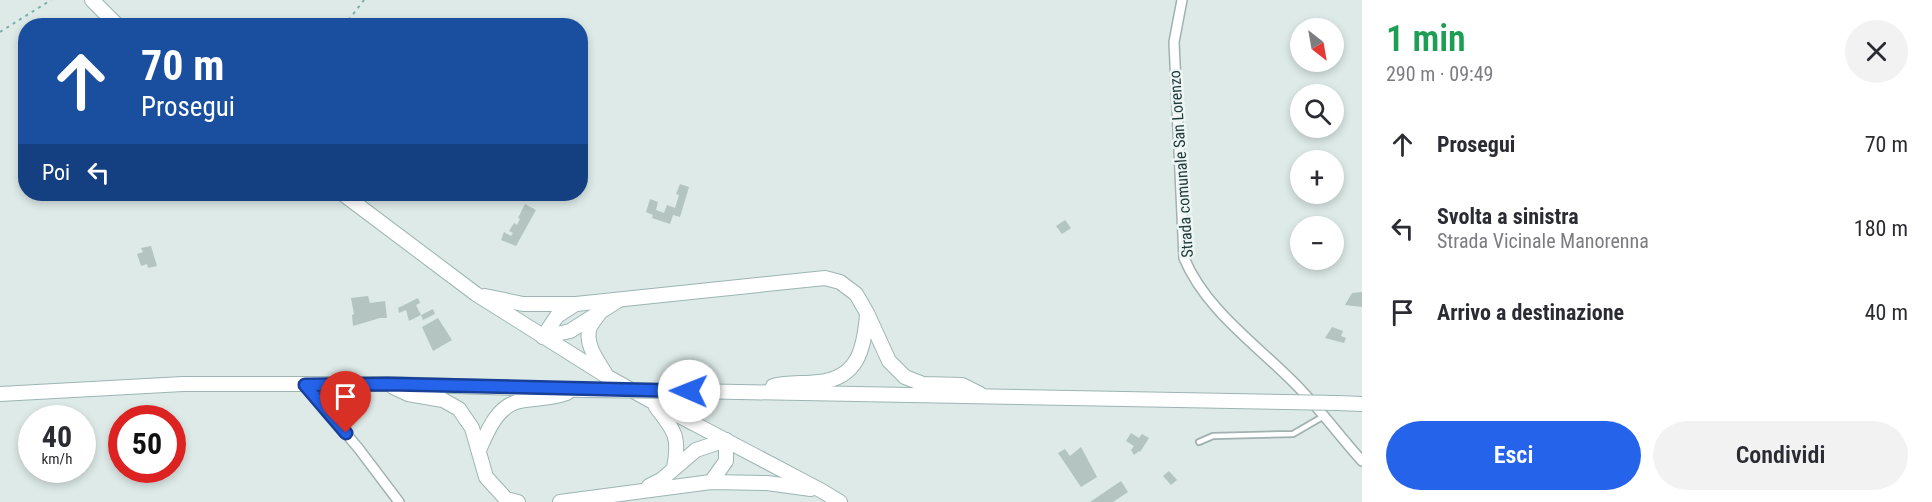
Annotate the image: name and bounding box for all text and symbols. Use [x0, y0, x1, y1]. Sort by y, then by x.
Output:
north arrow [1290, 18, 1344, 72]
map controls [1290, 18, 1344, 270]
text: 1 min [1386, 18, 1466, 60]
button: close [1845, 20, 1908, 83]
text: 70 m [141, 41, 224, 90]
icon: ahead [42, 42, 120, 120]
text: 290 m · 09:49 [1386, 62, 1493, 86]
street label: Strada comunale San Lorenzo [1165, 70, 1197, 258]
button: search [1290, 84, 1344, 138]
text: Prosegui [141, 91, 235, 123]
icon: ahead [1386, 128, 1419, 161]
text: Prosegui [1437, 132, 1515, 157]
text: 70 m [1865, 132, 1908, 157]
button: + [1290, 150, 1344, 204]
icon: left [82, 156, 115, 189]
text: Poi [42, 160, 70, 185]
text: Svolta a sinistra [1437, 204, 1579, 229]
icon: left [1386, 212, 1419, 245]
button: − [1290, 216, 1344, 270]
text: 180 m [1854, 216, 1908, 241]
text: Strada Vicinale Manorenna [1437, 229, 1649, 253]
icon: arrive [1386, 296, 1419, 329]
text: Arrivo a destinazione [1437, 300, 1624, 325]
text: 40 m [1865, 300, 1908, 325]
position arrow [657, 359, 721, 423]
pin [320, 371, 371, 433]
icon: arrive [329, 380, 362, 413]
speed limit sign: 50 [108, 405, 186, 483]
text: 40 [42, 419, 72, 454]
button: Esci [1386, 421, 1641, 490]
button: Condividi [1653, 421, 1908, 490]
text: km/h [42, 450, 72, 468]

